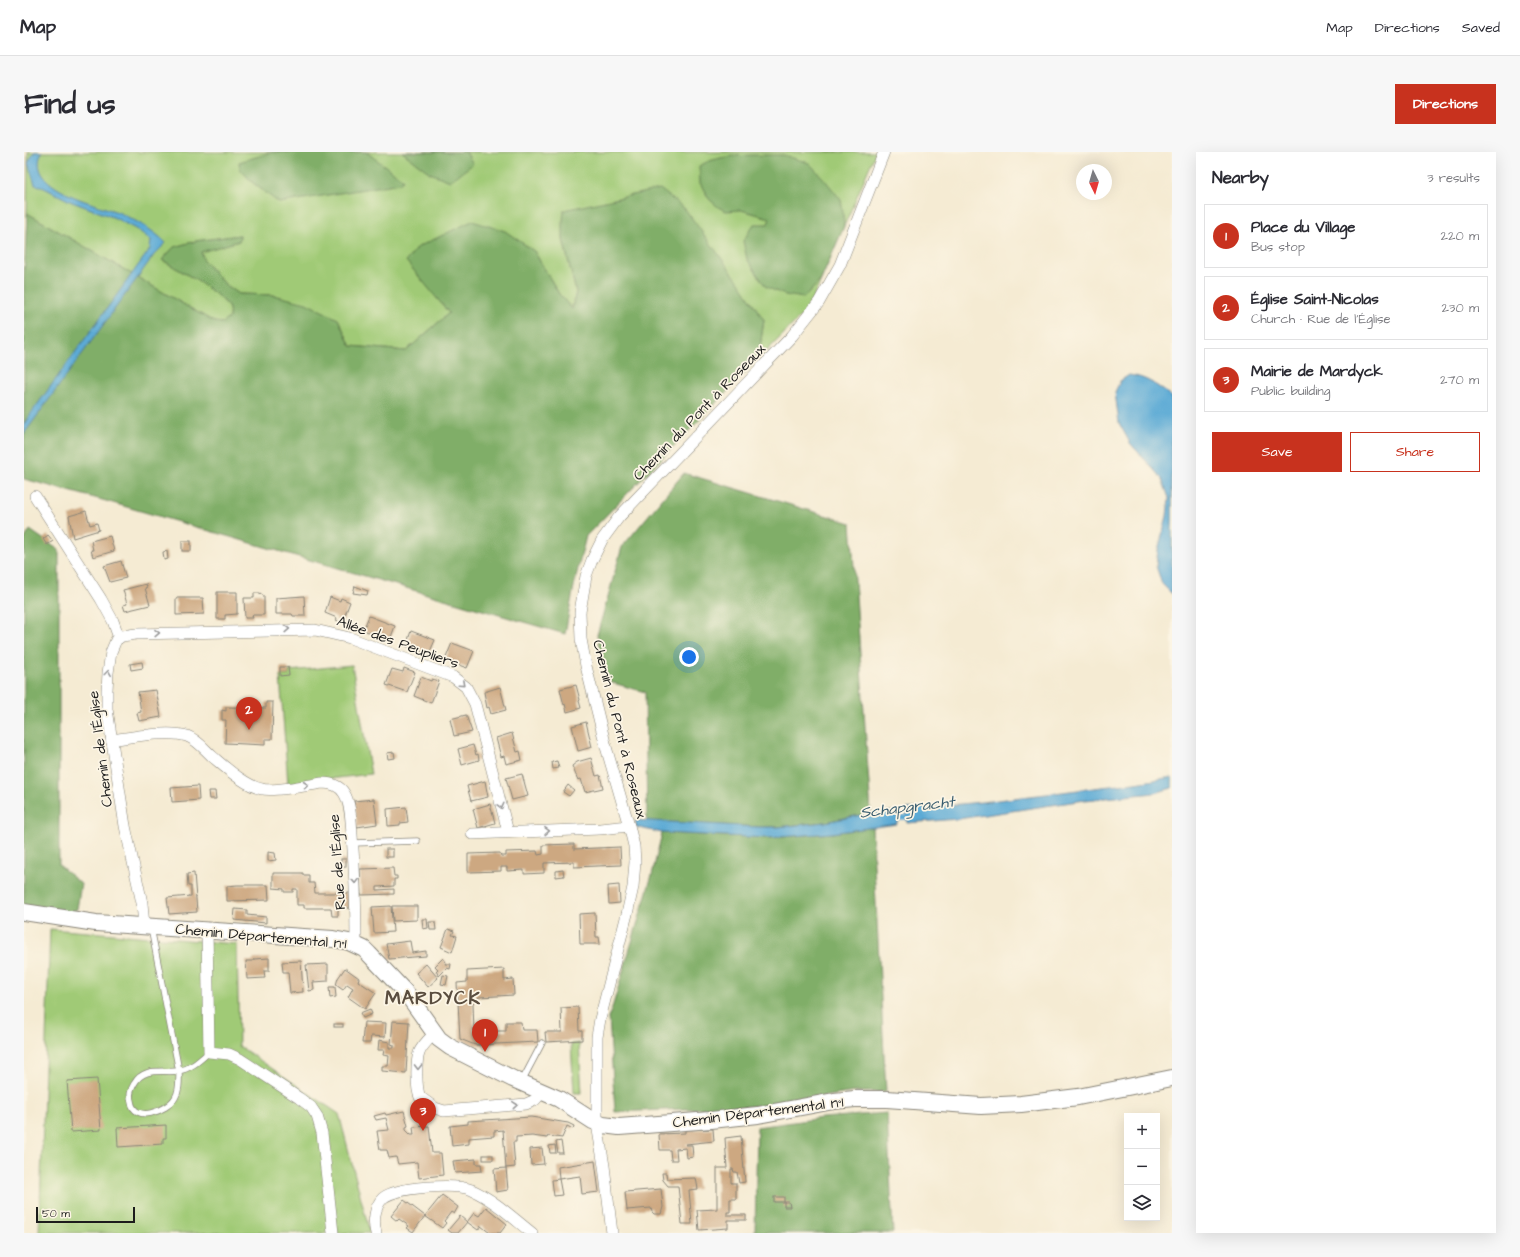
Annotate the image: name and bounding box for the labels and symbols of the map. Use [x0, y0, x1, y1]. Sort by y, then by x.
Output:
north arrow [1076, 164, 1112, 200]
street label: Chemin du Pont à Roseaux [628, 338, 771, 486]
street label: Allée des Peupliers [334, 611, 462, 674]
one-way arrow [284, 625, 290, 634]
one-way arrow [154, 629, 160, 637]
street label: Chemin du Pont à Roseaux [587, 638, 652, 821]
your location [679, 647, 699, 667]
one-way arrow [103, 670, 112, 676]
one-way arrow [457, 679, 465, 687]
street label: Chemin de l'Église [83, 689, 119, 808]
pin: 2 [236, 697, 262, 730]
one-way arrow [303, 781, 309, 790]
water label: Schapgracht [859, 790, 957, 825]
one-way arrow [496, 802, 505, 809]
street label: Rue de l'Église [324, 813, 352, 911]
one-way arrow [544, 826, 550, 835]
one-way arrow [351, 878, 359, 884]
street label: Chemin Départemental n°1 [174, 919, 348, 954]
district label: MARDYCK [385, 985, 481, 1012]
pin: 1 [472, 1019, 498, 1052]
one-way arrow [414, 1064, 422, 1070]
street label: Chemin Départemental n°1 [671, 1092, 845, 1133]
pin: 3 [410, 1098, 436, 1131]
one-way arrow [512, 1101, 518, 1110]
scale bar [36, 1205, 135, 1224]

